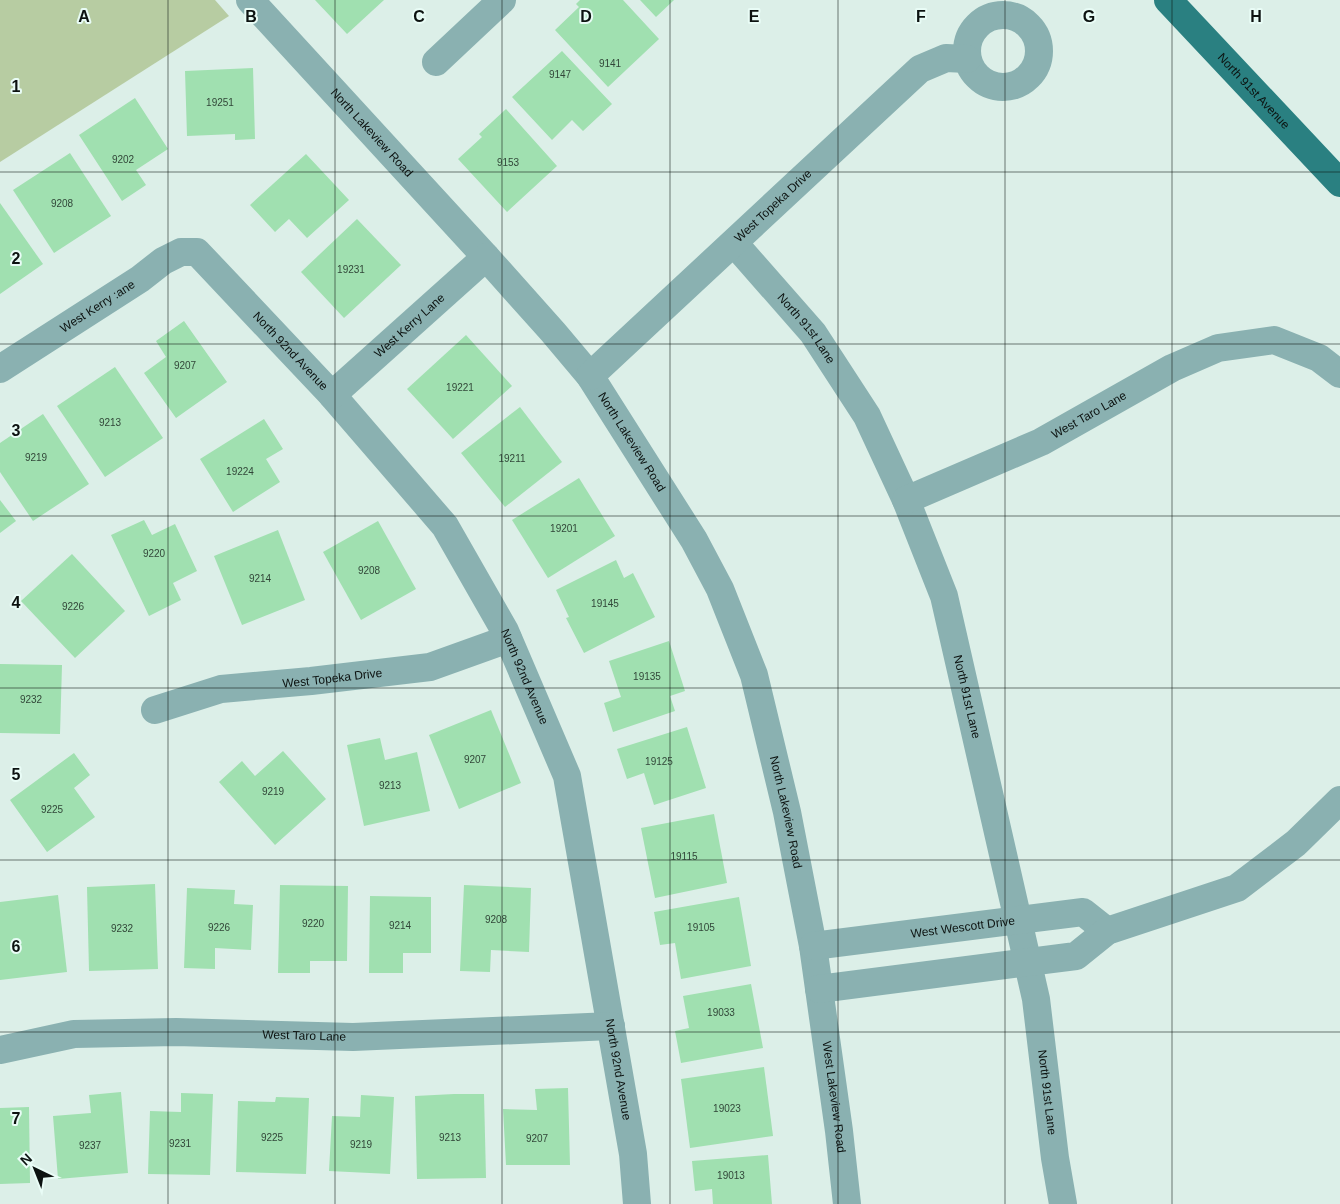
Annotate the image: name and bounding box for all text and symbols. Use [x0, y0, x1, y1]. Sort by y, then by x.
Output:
text: A [78, 8, 90, 25]
text: B [245, 8, 257, 25]
text: C [413, 8, 425, 25]
text: D [580, 8, 592, 25]
text: E [749, 8, 760, 25]
text: F [916, 8, 926, 25]
text: G [1083, 8, 1095, 25]
text: H [1250, 8, 1262, 25]
street label: North 91st Avenue [1215, 50, 1293, 132]
house number: 9141 [599, 58, 622, 69]
house number: 9147 [549, 69, 572, 80]
text: 1 [12, 78, 21, 95]
street label: North Lakeview Road [328, 86, 416, 180]
house number: 19251 [206, 97, 234, 108]
house number: 9202 [112, 154, 135, 165]
house number: 9153 [497, 157, 520, 168]
street label: West Topeka Drive [732, 166, 815, 245]
house number: 9208 [51, 198, 74, 209]
text: 2 [12, 250, 21, 267]
house number: 19231 [337, 264, 365, 275]
street label: West Kerry :ane [58, 277, 138, 335]
street label: West Kerry Lane [372, 290, 448, 361]
street label: North 91st Lane [774, 290, 838, 366]
street label: North 92nd Avenue [250, 309, 331, 393]
house number: 9207 [174, 360, 197, 371]
house number: 19221 [446, 382, 474, 393]
street label: West Taro Lane [1049, 388, 1129, 442]
street label: North Lakeview Road [595, 390, 668, 494]
house number: 9213 [99, 417, 122, 428]
text: 3 [12, 422, 21, 439]
house number: 9219 [25, 452, 48, 463]
house number: 19211 [498, 453, 526, 464]
house number: 19224 [226, 466, 254, 477]
house number: 19201 [550, 523, 578, 534]
house number: 9220 [143, 548, 166, 559]
house number: 9208 [358, 565, 381, 576]
house number: 9214 [249, 573, 272, 584]
text: 4 [12, 594, 21, 611]
house number: 19145 [591, 598, 619, 609]
house number: 9226 [62, 601, 85, 612]
street label: North 92nd Avenue [498, 627, 551, 727]
street label: North 91st Lane [951, 654, 983, 740]
street label: West Topeka Drive [282, 666, 383, 691]
house number: 19135 [633, 671, 661, 682]
house number: 9232 [20, 694, 43, 705]
house number: 9207 [464, 754, 487, 765]
street label: North Lakeview Road [767, 754, 805, 870]
house number: 19125 [645, 756, 673, 767]
text: 5 [12, 766, 21, 783]
house number: 9213 [379, 780, 402, 791]
house number: 9219 [262, 786, 285, 797]
house number: 9225 [41, 804, 64, 815]
house number: 19115 [670, 851, 698, 862]
house number: 9208 [485, 914, 508, 925]
street label: West Wescott Drive [910, 914, 1016, 941]
house number: 9220 [302, 918, 325, 929]
house number: 9214 [389, 920, 412, 931]
house number: 9226 [208, 922, 231, 933]
house number: 19105 [687, 922, 715, 933]
house number: 9232 [111, 923, 134, 934]
text: 6 [12, 938, 21, 955]
house number: 19033 [707, 1007, 735, 1018]
street label: North 92nd Avenue [603, 1018, 634, 1122]
street label: West Taro Lane [262, 1027, 347, 1044]
street label: West Lakeview Road [819, 1040, 848, 1154]
street label: North 91st Lane [1035, 1049, 1059, 1136]
house number: 19023 [713, 1103, 741, 1114]
text: 7 [12, 1110, 21, 1127]
house number: 9225 [261, 1132, 284, 1143]
house number: 9213 [439, 1132, 462, 1143]
house number: 9207 [526, 1133, 549, 1144]
house number: 9231 [169, 1138, 192, 1149]
house number: 9219 [350, 1139, 373, 1150]
house number: 9237 [79, 1140, 102, 1151]
north arrow [10, 1144, 60, 1194]
text: N [17, 1150, 35, 1169]
house number: 19013 [717, 1170, 745, 1181]

